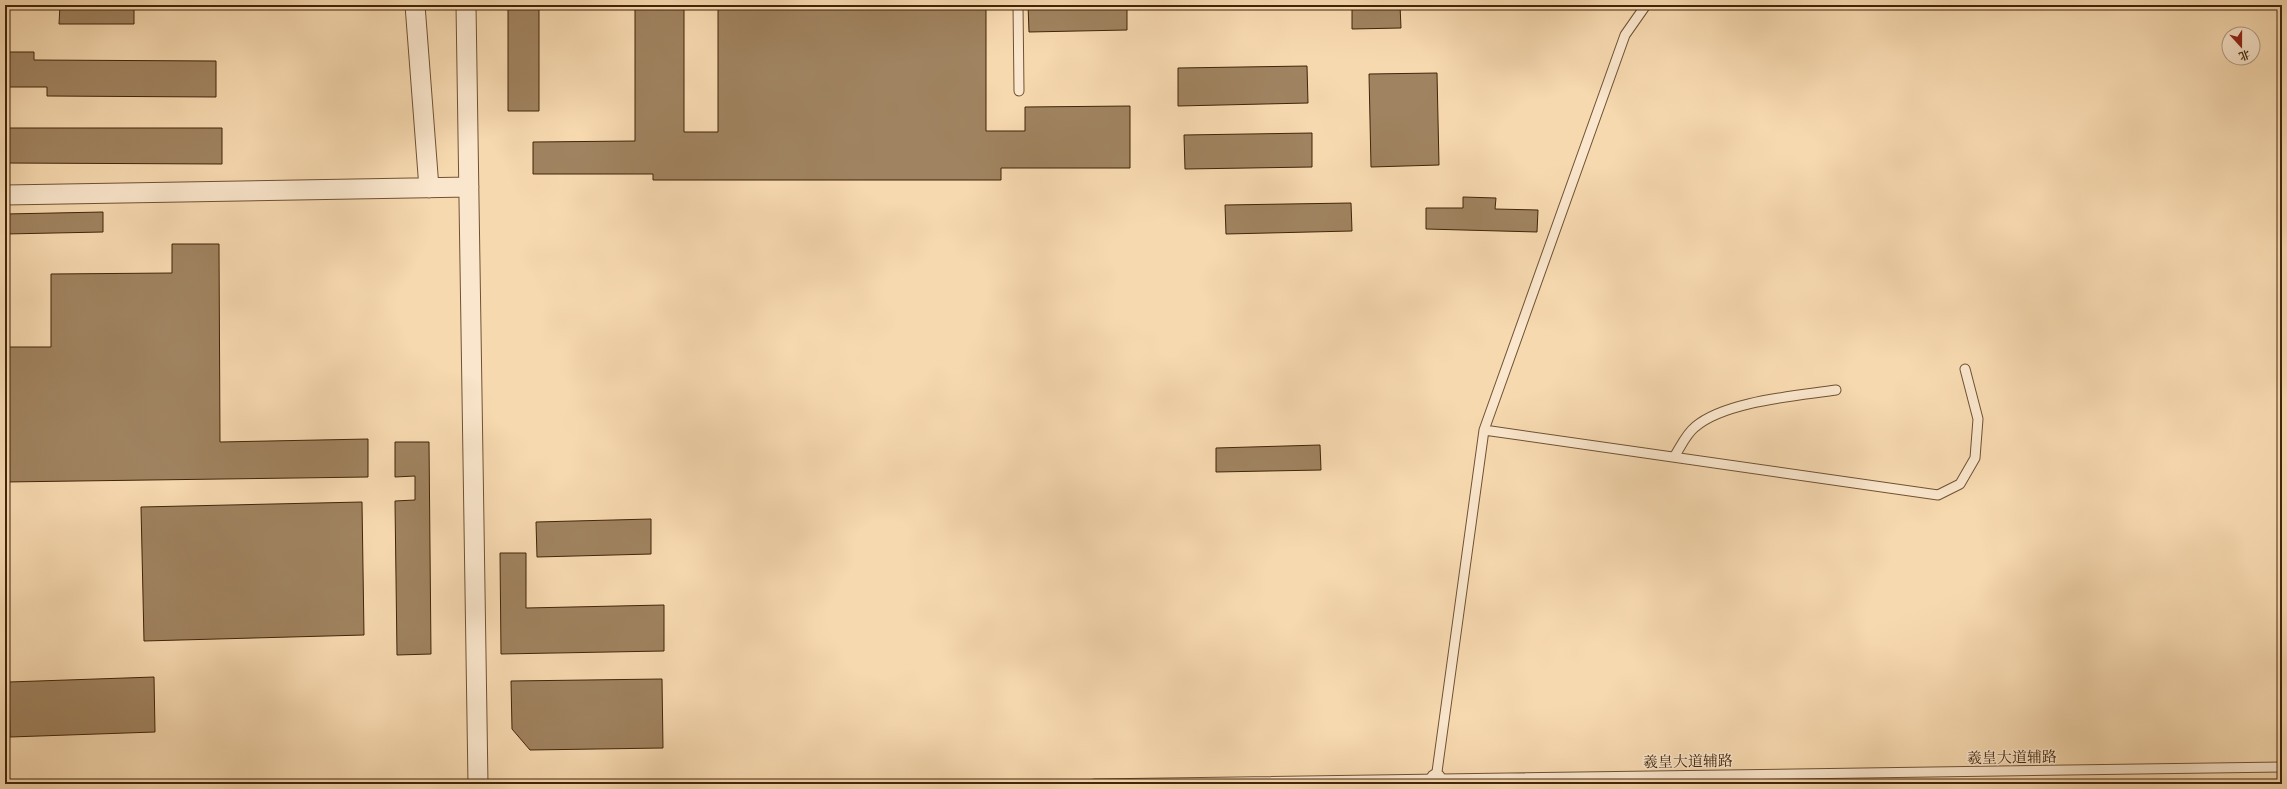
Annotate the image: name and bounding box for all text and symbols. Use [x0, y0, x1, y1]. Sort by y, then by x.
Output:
north arrow [2221, 26, 2261, 66]
text: 北 [2237, 47, 2252, 64]
street label: 羲皇大道辅路 [1967, 747, 2057, 767]
street label: 羲皇大道辅路 [1643, 751, 1733, 771]

